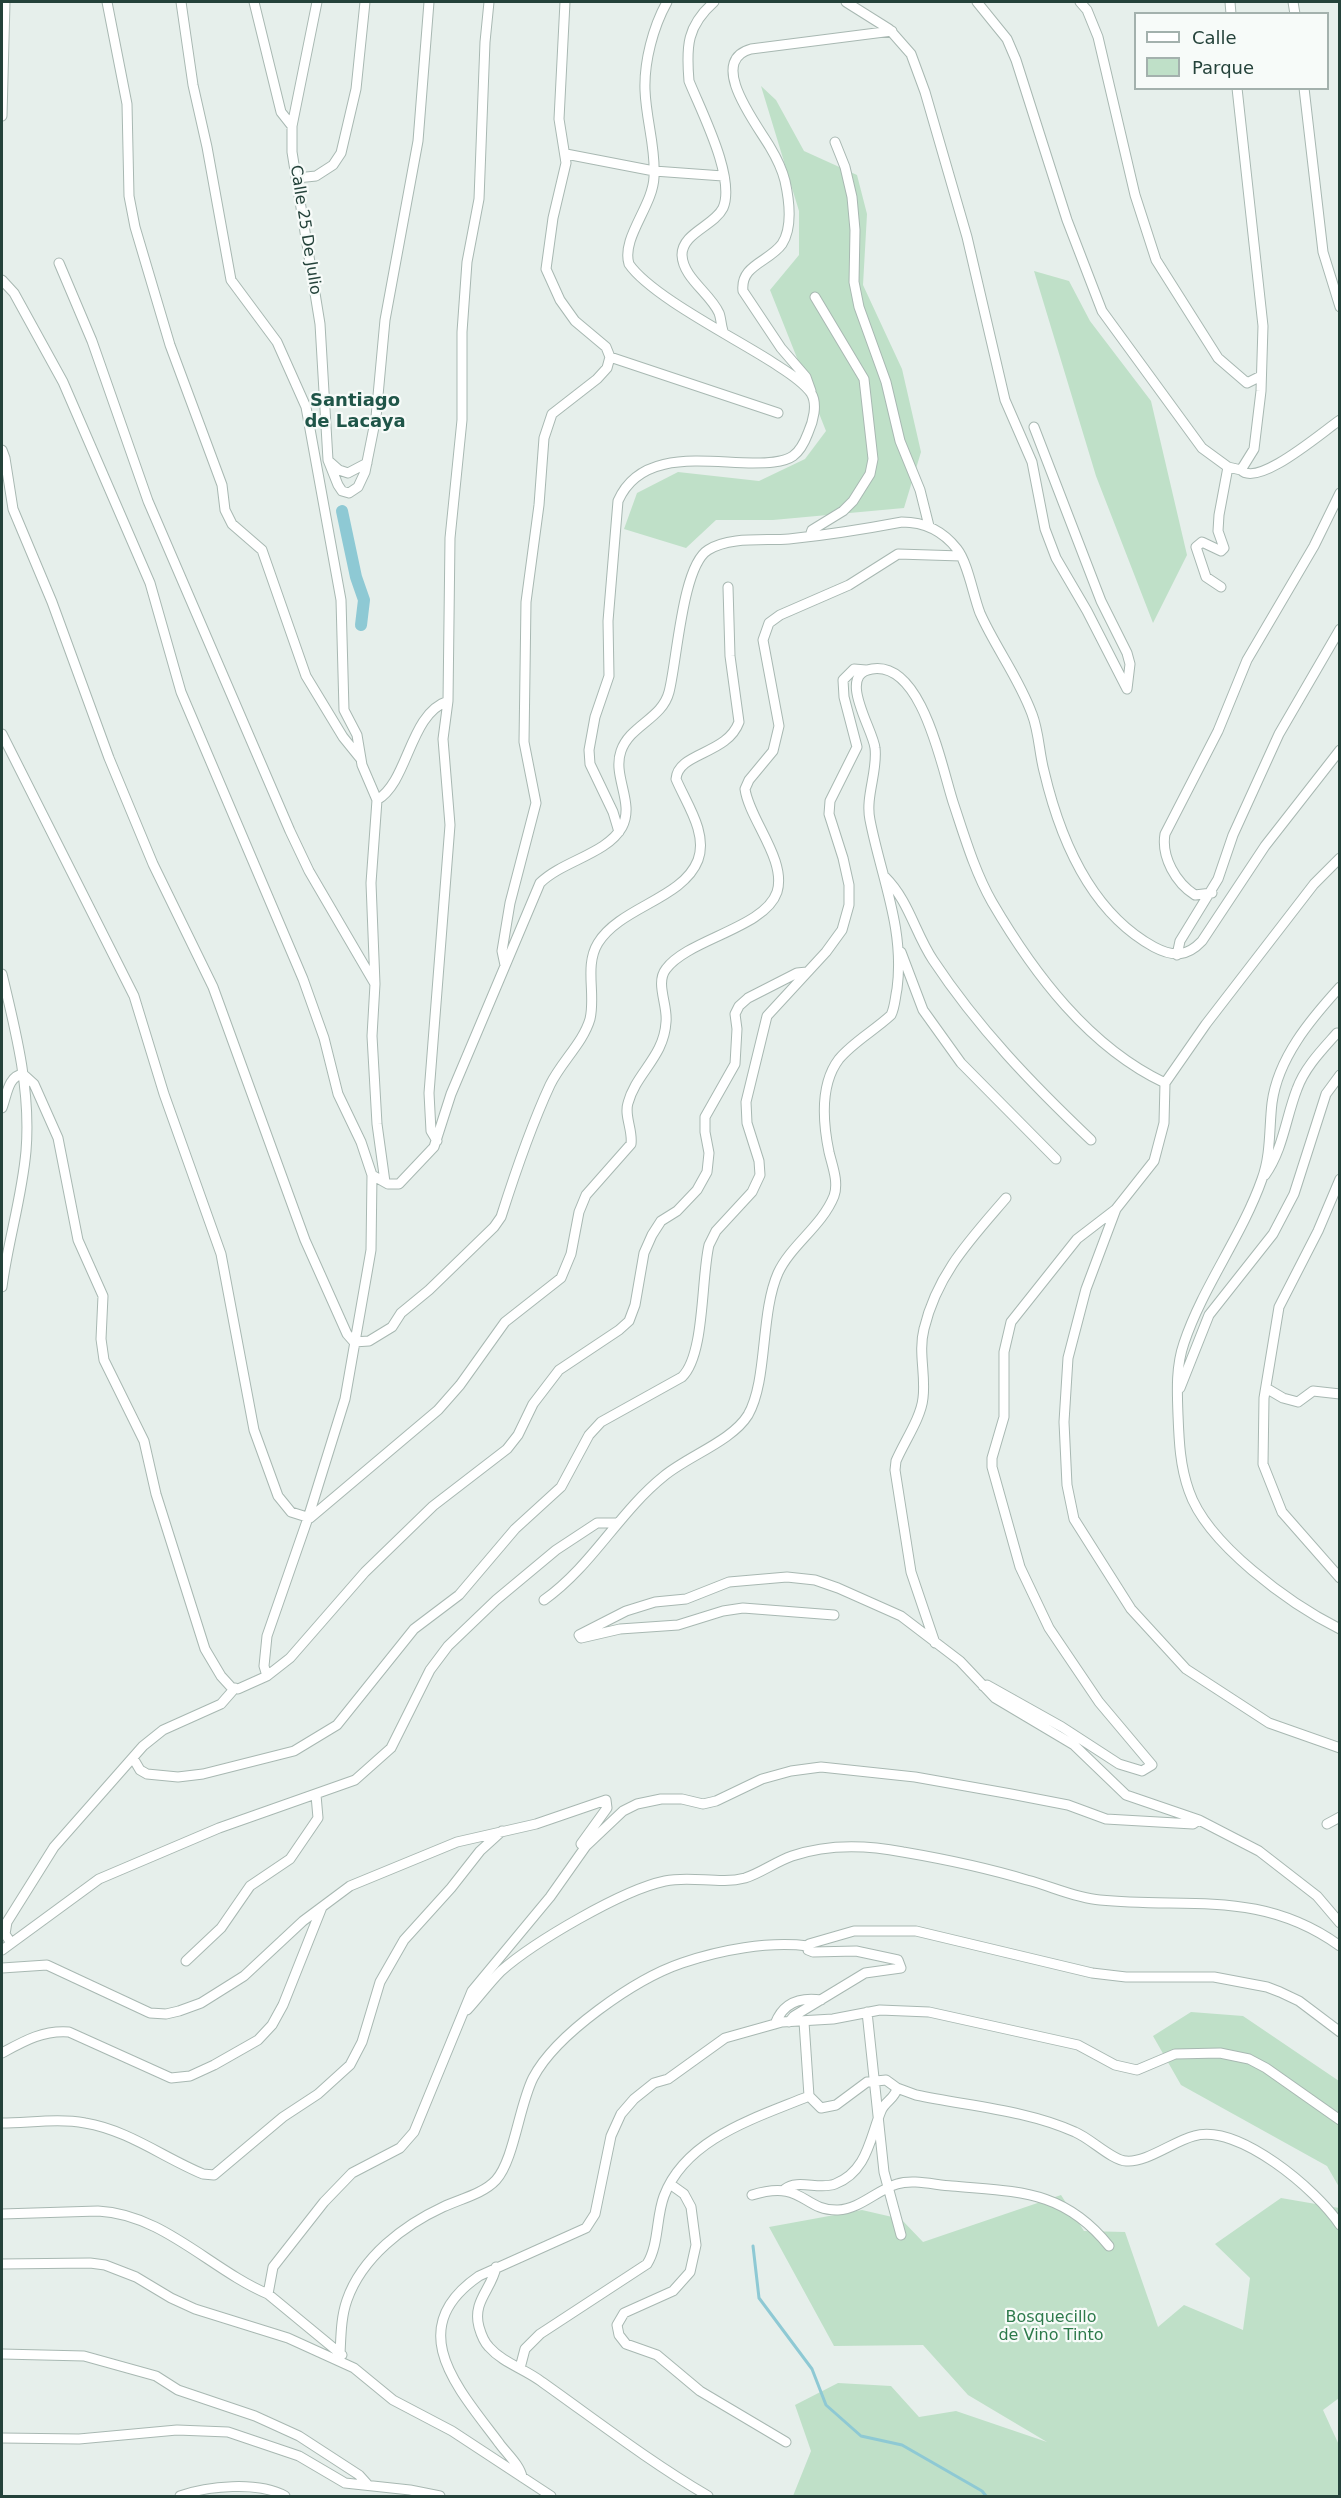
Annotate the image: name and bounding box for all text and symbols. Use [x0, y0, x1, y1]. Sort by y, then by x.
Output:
legend [1134, 12, 1329, 90]
text: Calle [1192, 27, 1237, 48]
text: Parque [1192, 57, 1254, 78]
street label: Calle 25 De Julio [285, 164, 325, 296]
district label: Santiago de Lacaya [304, 390, 406, 432]
park label: Bosquecillo de Vino Tinto [998, 2308, 1104, 2346]

